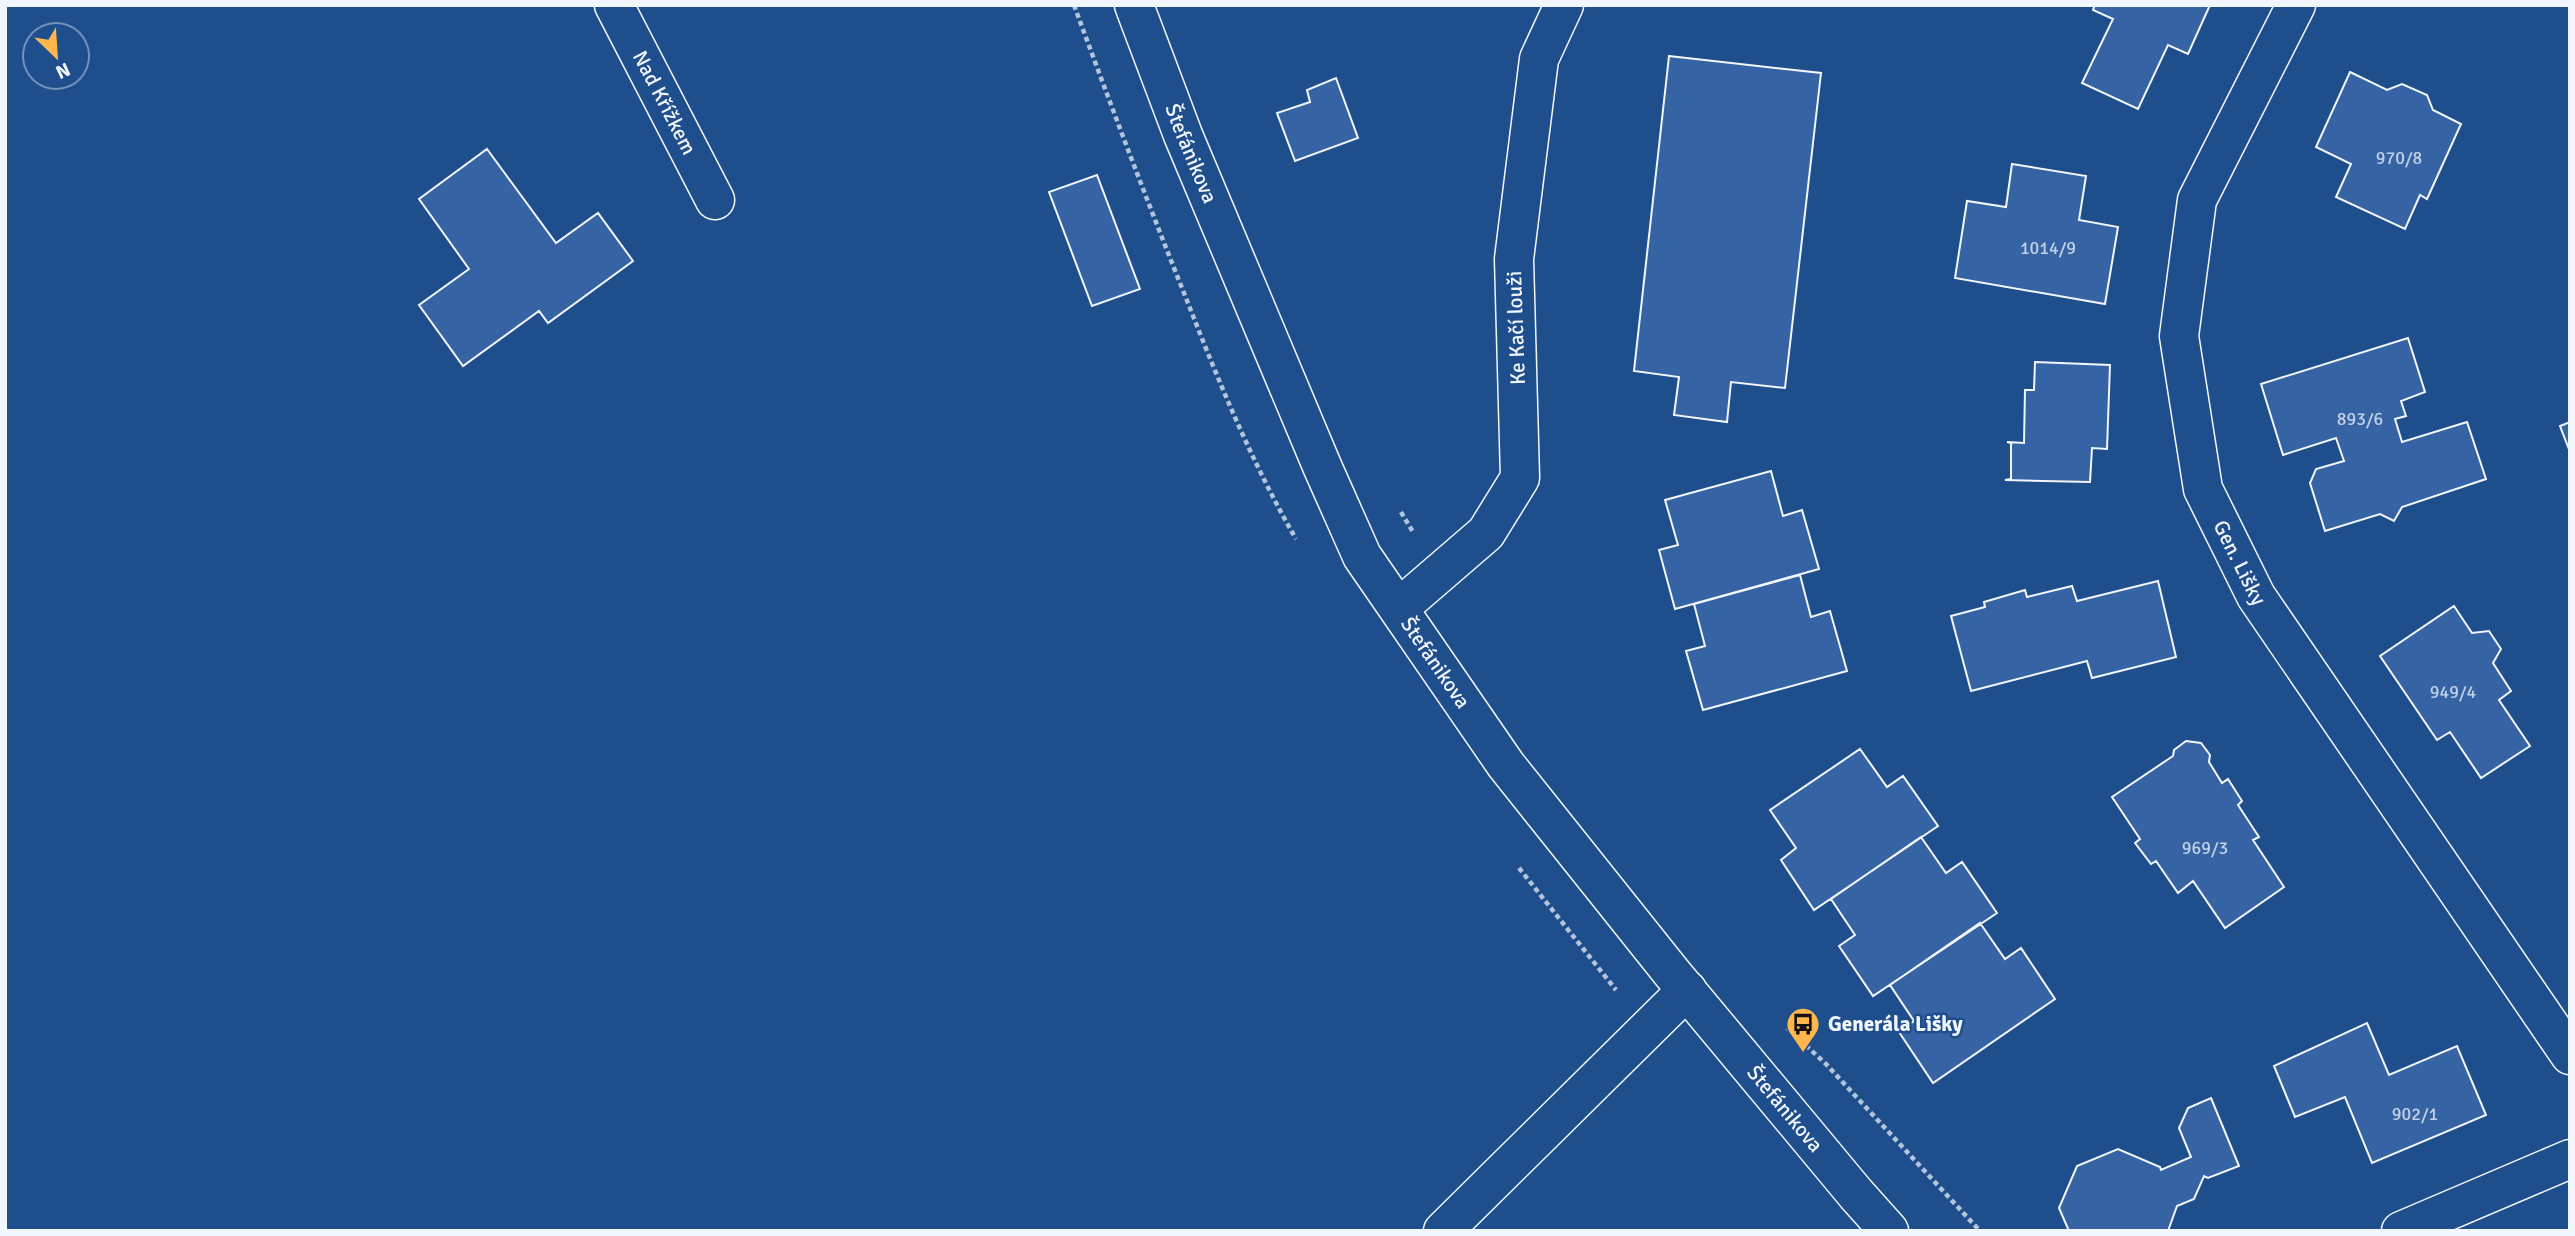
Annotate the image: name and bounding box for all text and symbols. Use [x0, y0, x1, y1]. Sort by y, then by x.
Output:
north arrow [21, 21, 91, 91]
street label: Nad Křížkem [627, 46, 702, 159]
text: N [52, 57, 74, 84]
street label: Štefánikova [1159, 100, 1223, 207]
house number: 970/8 [2376, 147, 2422, 169]
house number: 1014/9 [2020, 237, 2076, 259]
street label: Ke Kačí louži [1501, 270, 1531, 386]
house number: 893/6 [2337, 408, 2383, 430]
street label: Gen. Lišky [2208, 516, 2272, 611]
street label: Štefánikova [1395, 612, 1476, 713]
house number: 949/4 [2430, 681, 2477, 703]
house number: 969/3 [2182, 837, 2228, 859]
bus stop icon: Generála Lišky [1784, 1005, 1822, 1054]
place label: Generála Lišky [1828, 1011, 1963, 1037]
street label: Štefánikova [1741, 1060, 1829, 1158]
house number: 902/1 [2392, 1103, 2438, 1125]

